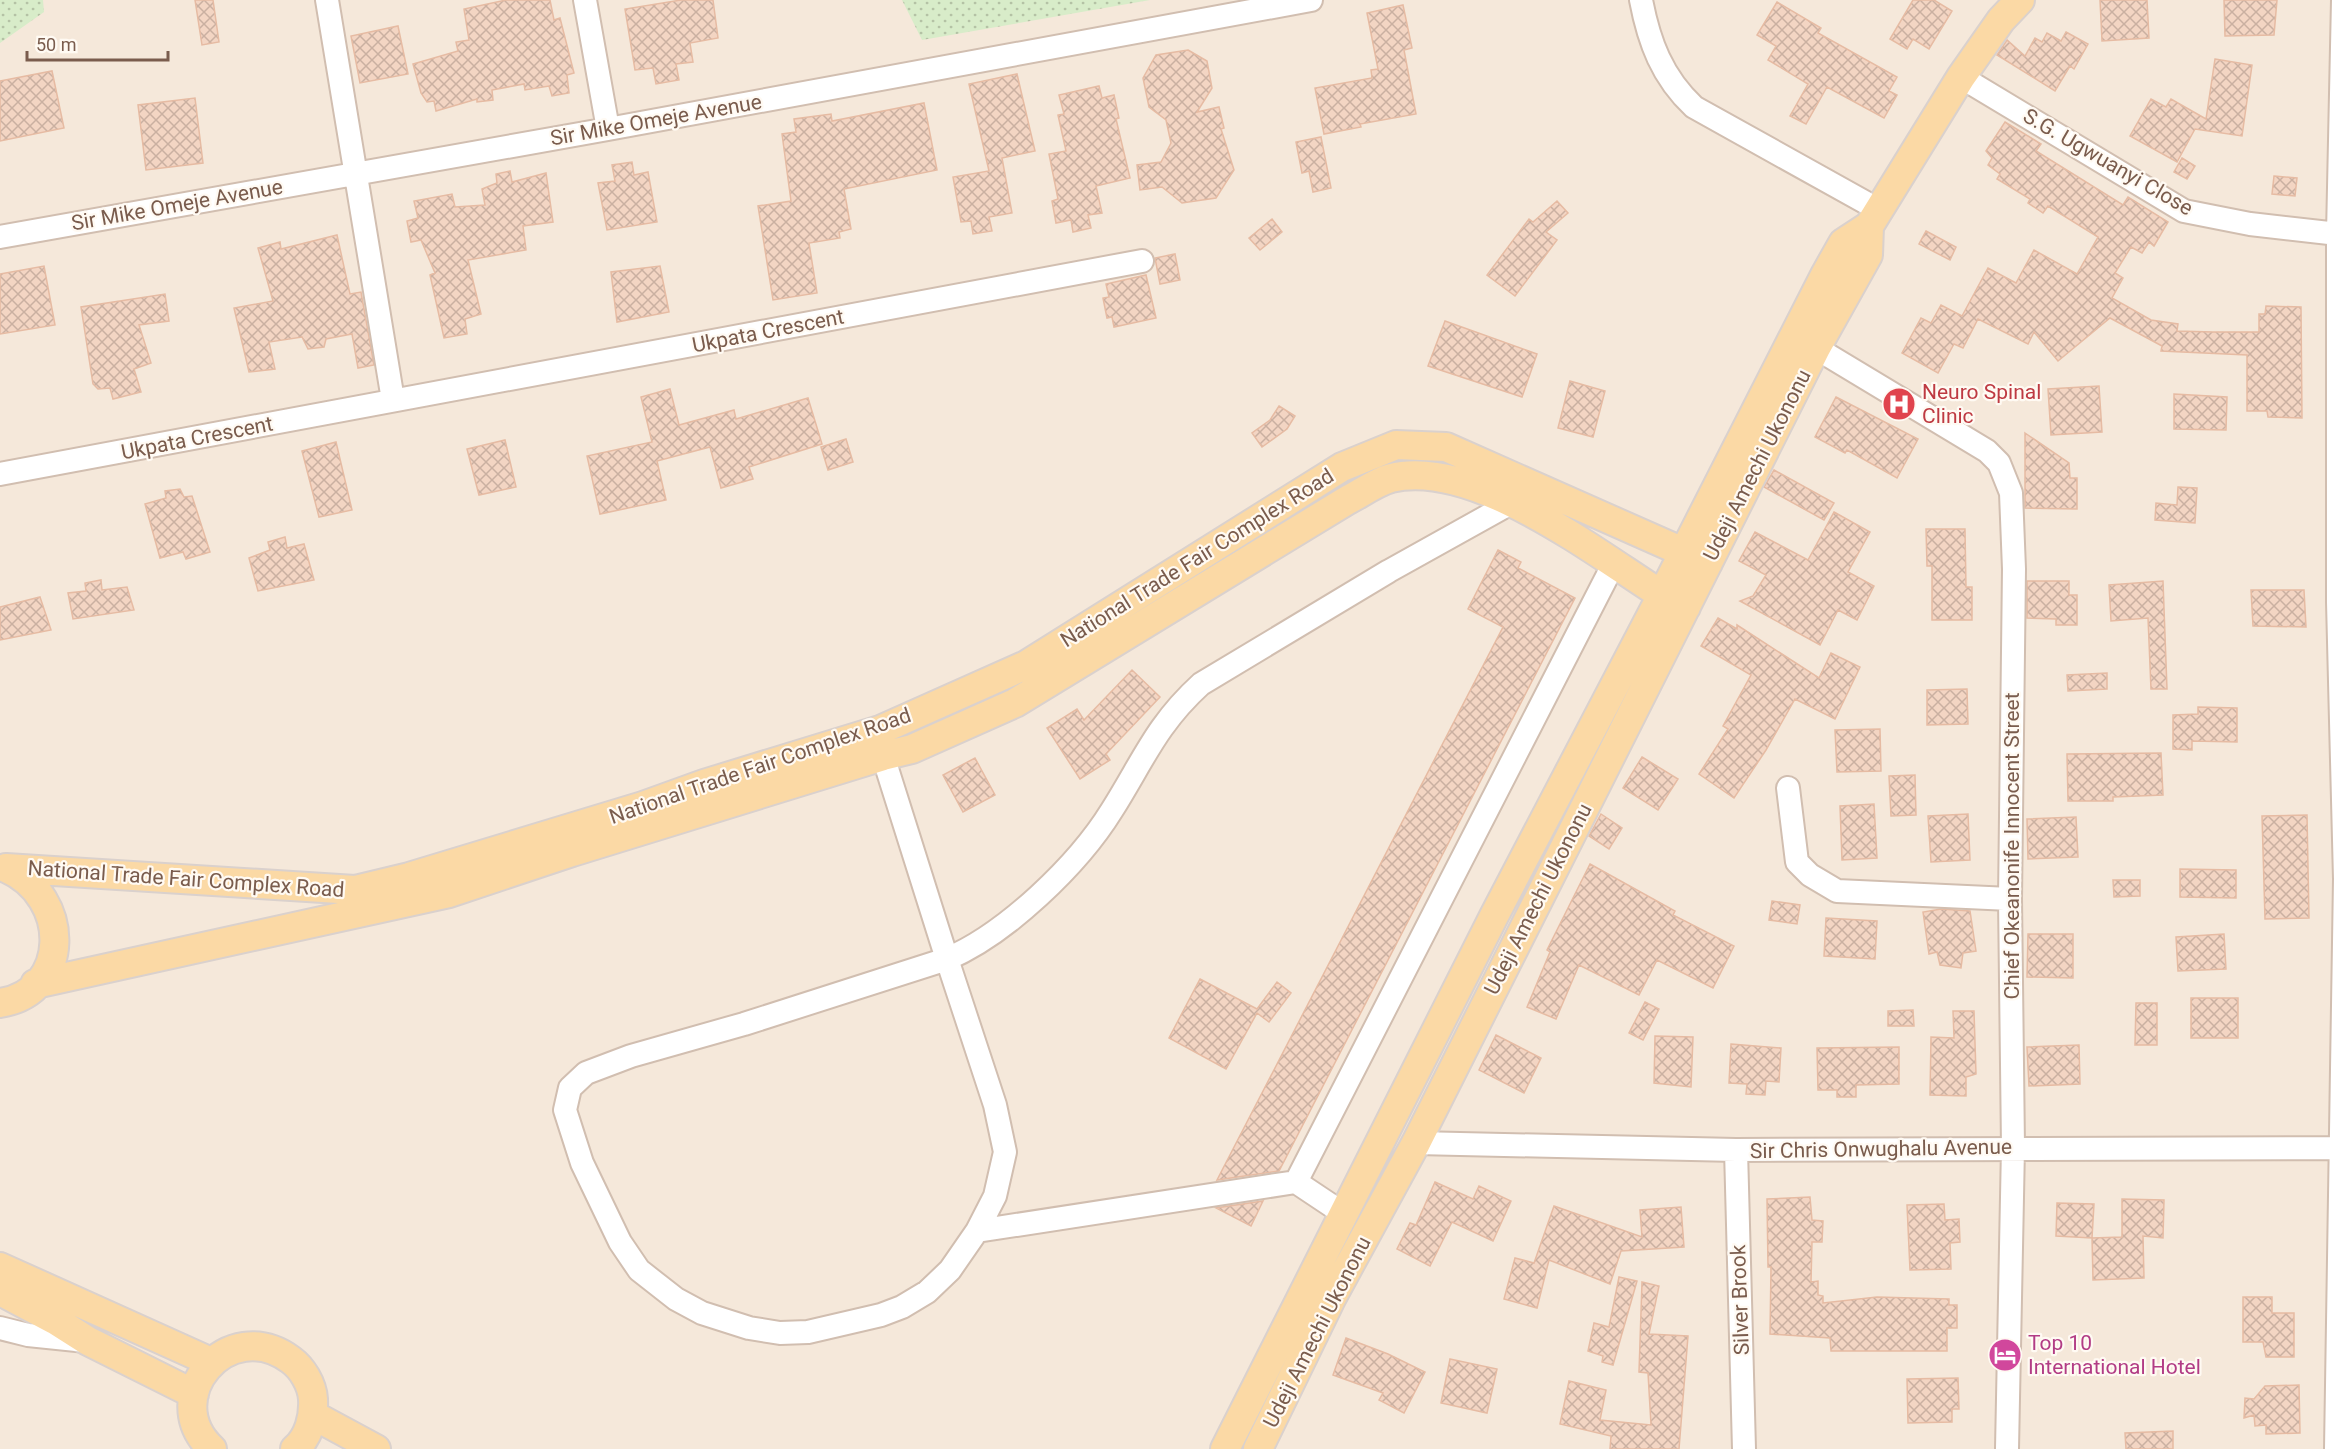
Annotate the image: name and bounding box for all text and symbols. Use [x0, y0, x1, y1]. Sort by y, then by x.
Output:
scale bar [27, 24, 168, 62]
text: 50 m [36, 34, 76, 55]
street label: Sir Mike Omeje Avenue [548, 90, 764, 150]
street label: S.G. Ugwuanyi Close [2019, 104, 2197, 220]
street label: Sir Mike Omeje Avenue [69, 175, 285, 235]
street label: Ukpata Crescent [690, 304, 846, 357]
street label: Udeji Amechi Ukononu [1698, 366, 1816, 564]
place label: Neuro Spinal Clinic [1922, 380, 2041, 428]
hospital icon: Neuro Spinal Clinic [1881, 386, 1917, 422]
street label: Ukpata Crescent [119, 411, 275, 464]
street label: National Trade Fair Complex Road [1056, 464, 1338, 652]
street label: Chief Okeanonife Innocent Street [2000, 692, 2024, 1000]
street label: National Trade Fair Complex Road [606, 703, 914, 829]
street label: Udeji Amechi Ukononu [1479, 800, 1597, 998]
street label: National Trade Fair Complex Road [27, 856, 345, 902]
street label: Sir Chris Onwughalu Avenue [1750, 1135, 2012, 1163]
street label: Udeji Amechi Ukononu [1258, 1233, 1376, 1431]
street label: Silver Brook [1726, 1244, 1754, 1356]
place label: Top 10 International Hotel [2028, 1331, 2201, 1379]
hotel icon: Top 10 International Hotel [1987, 1337, 2023, 1373]

